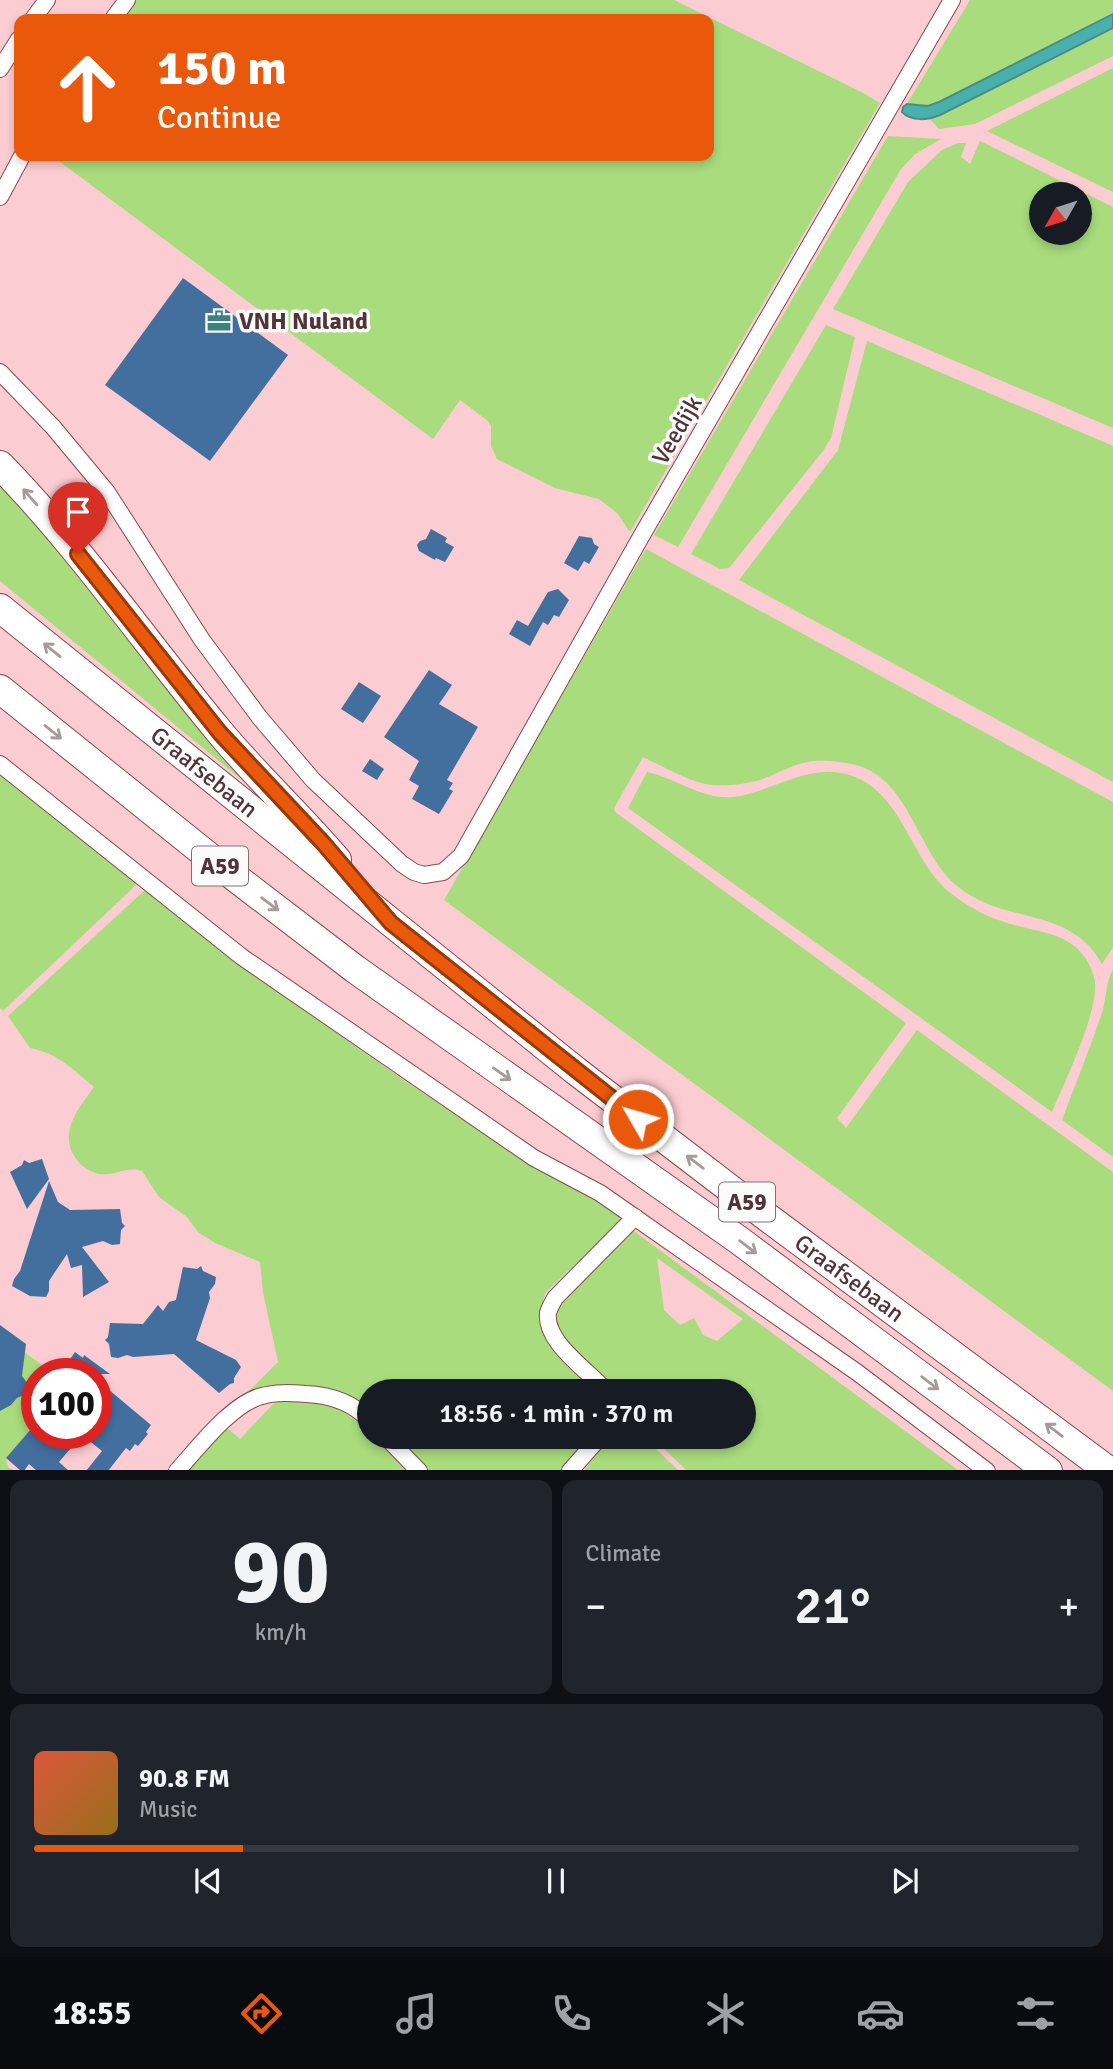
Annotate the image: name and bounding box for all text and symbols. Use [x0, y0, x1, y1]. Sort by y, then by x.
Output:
text: 150 m [157, 38, 287, 98]
icon: ahead [42, 42, 133, 133]
text: Continue [157, 98, 281, 137]
north arrow [1029, 182, 1092, 245]
map controls [1029, 182, 1092, 245]
place label: VNH Nuland [239, 306, 368, 336]
office icon: VNH Nuland [205, 307, 233, 335]
street label: Veedijk [645, 390, 709, 470]
pin [48, 482, 108, 554]
one-way arrow [22, 489, 38, 507]
icon: arrive [59, 493, 97, 531]
one-way arrow [43, 642, 61, 658]
street label: Graafsebaan [144, 720, 264, 824]
one-way arrow [43, 725, 61, 740]
road number: A59 [192, 846, 248, 886]
one-way arrow [260, 896, 279, 911]
one-way arrow [492, 1067, 511, 1081]
position arrow [601, 1082, 675, 1156]
one-way arrow [686, 1155, 705, 1170]
road number: A59 [719, 1182, 775, 1222]
street label: Graafsebaan [789, 1228, 910, 1329]
one-way arrow [738, 1240, 757, 1255]
speed limit sign: 100 [21, 1358, 112, 1449]
one-way arrow [921, 1376, 939, 1391]
text: 18:56 · 1 min · 370 m [440, 1398, 673, 1430]
one-way arrow [1045, 1423, 1064, 1438]
text: 90 [232, 1516, 330, 1629]
text: Climate [586, 1539, 661, 1568]
text: 21° [794, 1574, 870, 1638]
text: − [586, 1583, 606, 1630]
text: + [1058, 1583, 1079, 1630]
text: km/h [255, 1618, 307, 1647]
text: 90.8 FM [139, 1763, 230, 1795]
text: Music [139, 1795, 197, 1824]
icon: previous [189, 1862, 227, 1900]
icon: pause [537, 1862, 575, 1900]
icon: next [886, 1862, 924, 1900]
icon: directions [237, 1989, 286, 2038]
icon: music [392, 1989, 441, 2038]
icon: phone [547, 1989, 596, 2038]
icon: climate [701, 1989, 750, 2038]
icon: car [856, 1989, 905, 2038]
icon: filters [1011, 1989, 1060, 2038]
text: 18:55 [53, 1994, 131, 2033]

